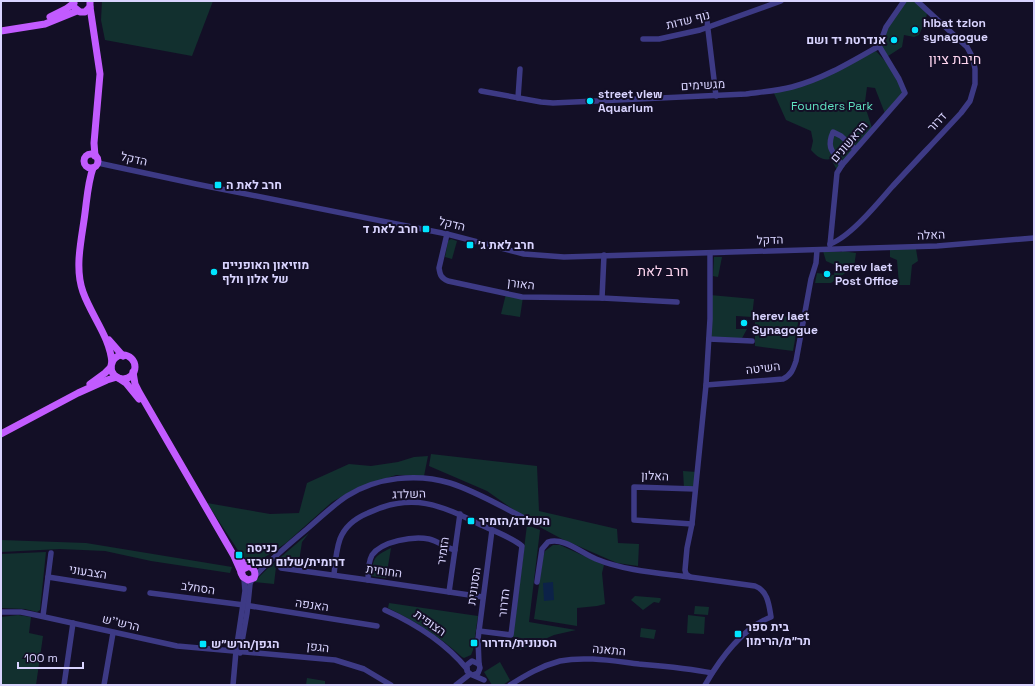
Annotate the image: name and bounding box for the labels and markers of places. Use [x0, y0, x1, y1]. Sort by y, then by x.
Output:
place label: hibat tzion synagogue [923, 15, 988, 45]
marker: hibat tzion synagogue [910, 25, 920, 35]
place label: אנדרטת יד ושם [806, 32, 886, 48]
marker: אנדרטת יד ושם [889, 35, 899, 45]
place label: street view Aquarium [598, 86, 662, 116]
marker: street view Aquarium [585, 96, 595, 106]
place label: חרב לאת ה [226, 177, 282, 193]
marker: חרב לאת ה [213, 180, 223, 190]
place label: חרב לאת ד [363, 221, 418, 237]
marker: חרב לאת ד [421, 224, 431, 234]
place label: חרב לאת ג׳ [478, 237, 534, 253]
marker: חרב לאת ג׳ [465, 240, 475, 250]
place label: מוזיאון האופניים של אלון וולף [222, 257, 309, 287]
place label: herev laet Post Office [835, 259, 898, 289]
marker: מוזיאון האופניים של אלון וולף [209, 267, 219, 277]
marker: herev laet Post Office [822, 269, 832, 279]
place label: herev laet Synagogue [752, 308, 818, 338]
marker: herev laet Synagogue [739, 318, 749, 328]
place label: השלדג/הזמיר [479, 513, 550, 529]
marker: השלדג/הזמיר [466, 516, 476, 526]
place label: כניסה דרומית/שלום שבזי [247, 540, 345, 570]
marker: כניסה דרומית/שלום שבזי [234, 550, 244, 560]
place label: בית ספר תר״מ/הרימון [746, 619, 811, 649]
marker: בית ספר תר״מ/הרימון [733, 629, 743, 639]
place label: הסנונית/הדרור [482, 635, 557, 651]
place label: הגפן/הרש״ש [211, 636, 279, 652]
marker: הסנונית/הדרור [469, 638, 479, 648]
marker: הגפן/הרש״ש [198, 639, 208, 649]

